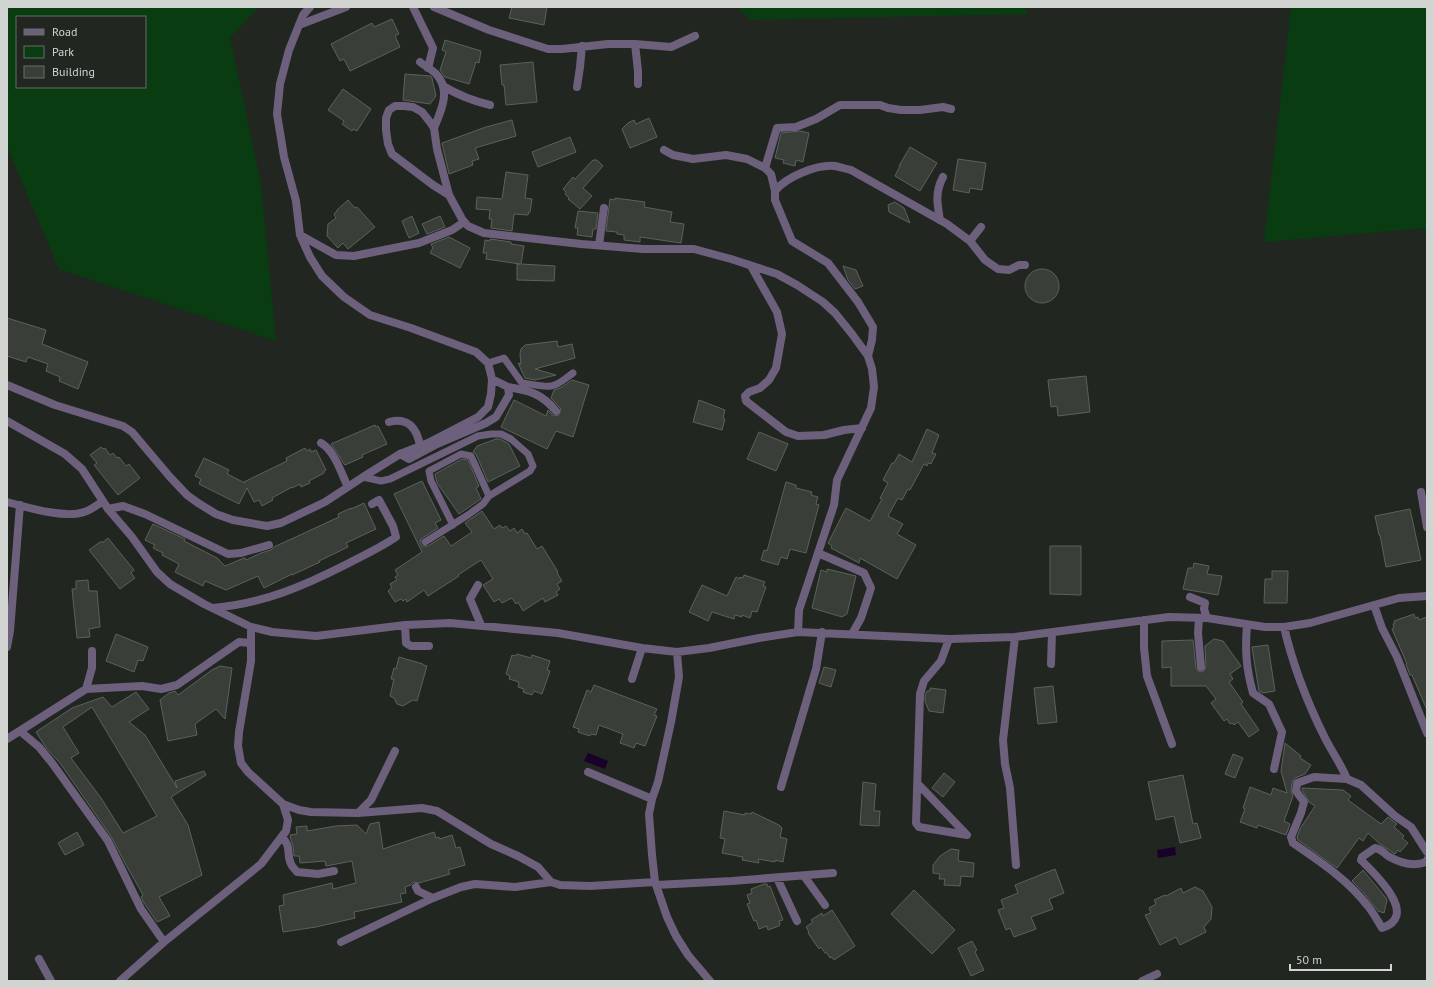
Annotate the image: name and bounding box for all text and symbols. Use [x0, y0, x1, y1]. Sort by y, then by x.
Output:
legend [16, 16, 146, 88]
text: Road [52, 24, 77, 39]
text: Park [52, 44, 74, 59]
text: Building [52, 64, 95, 79]
scale bar [1290, 946, 1391, 972]
text: 50 m [1296, 952, 1322, 967]

